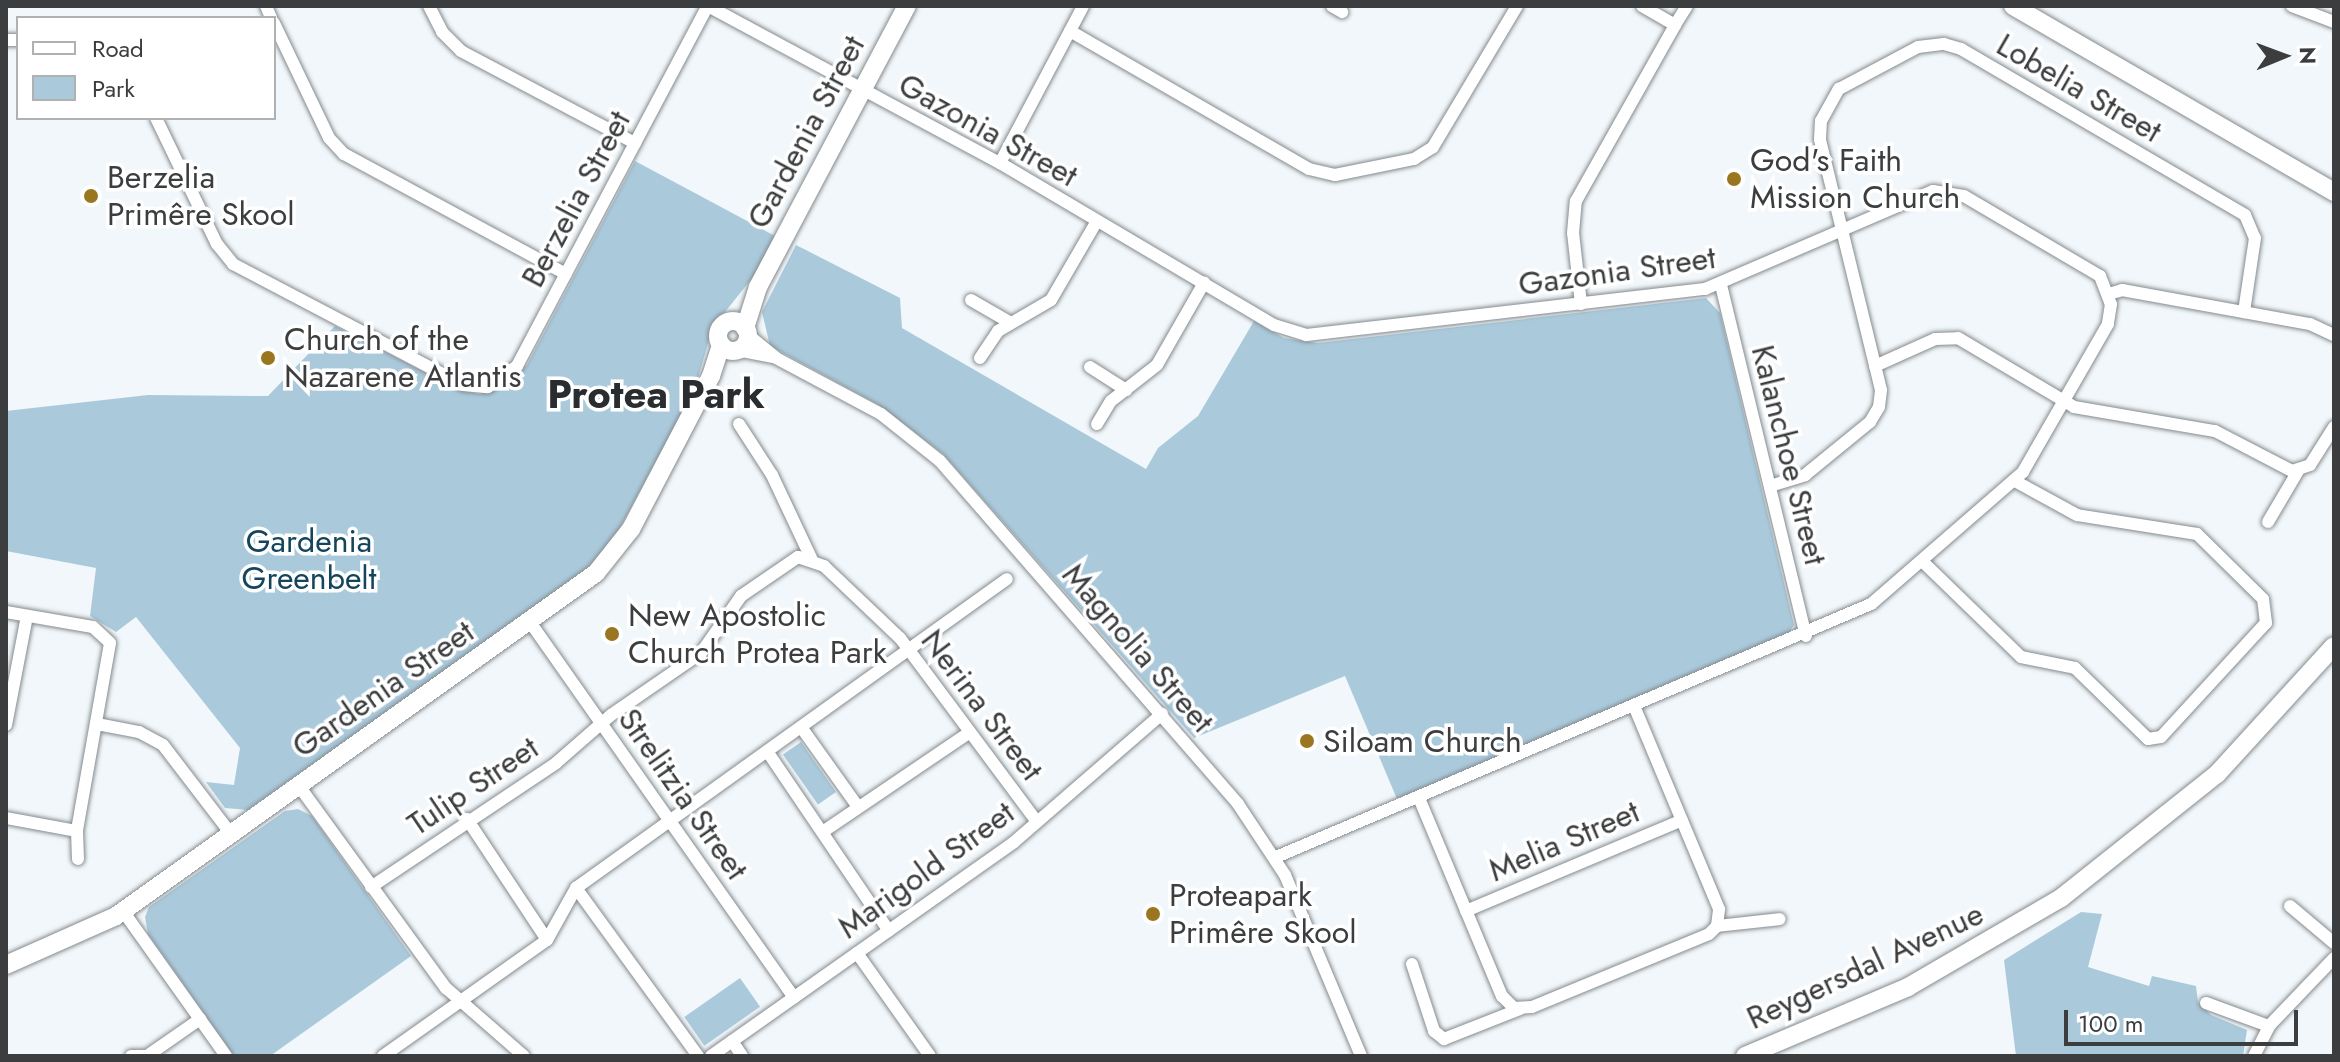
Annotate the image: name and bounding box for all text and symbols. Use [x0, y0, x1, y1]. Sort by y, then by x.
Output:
legend [16, 16, 276, 120]
north arrow [2244, 16, 2324, 96]
street label: Lobelia Street [1990, 25, 2168, 151]
street label: Gardenia Street [739, 29, 873, 235]
text: Road [92, 31, 144, 66]
text: N [2292, 47, 2324, 65]
street label: Gazonia Street [892, 65, 1084, 195]
text: Park [92, 71, 135, 106]
street label: Berzelia Street [514, 104, 638, 294]
place label: God's Faith Mission Church [1750, 142, 1960, 217]
place label: Berzelia Primêre Skool [107, 159, 295, 234]
marker: God's Faith Mission Church [1725, 170, 1743, 188]
marker: Berzelia Primêre Skool [82, 187, 100, 205]
street label: Gazonia Street [1516, 238, 1718, 304]
place label: Church of the Nazarene Atlantis [284, 321, 521, 396]
street label: Kalanchoe Street [1743, 341, 1835, 569]
marker: Church of the Nazarene Atlantis [259, 349, 277, 367]
district label: Protea Park [547, 370, 765, 418]
park label: Gardenia Greenbelt [242, 523, 376, 598]
street label: Magnolia Street [1054, 556, 1222, 740]
place label: New Apostolic Church Protea Park [628, 597, 887, 672]
street label: Gardenia Street [285, 612, 481, 766]
street label: Nerina Street [913, 622, 1051, 788]
marker: New Apostolic Church Protea Park [603, 625, 621, 643]
street label: Strelitzia Street [610, 701, 756, 887]
place label: Siloam Church [1323, 722, 1522, 760]
street label: Tulip Street [401, 728, 545, 844]
marker: Siloam Church [1298, 732, 1316, 750]
street label: Melia Street [1483, 792, 1645, 890]
street label: Marigold Street [831, 793, 1021, 947]
place label: Proteapark Primêre Skool [1169, 877, 1357, 952]
street label: Reygersdal Avenue [1741, 894, 1989, 1038]
marker: Proteapark Primêre Skool [1144, 905, 1162, 923]
scale bar [2068, 994, 2302, 1044]
text: 100 m [2078, 1006, 2144, 1041]

